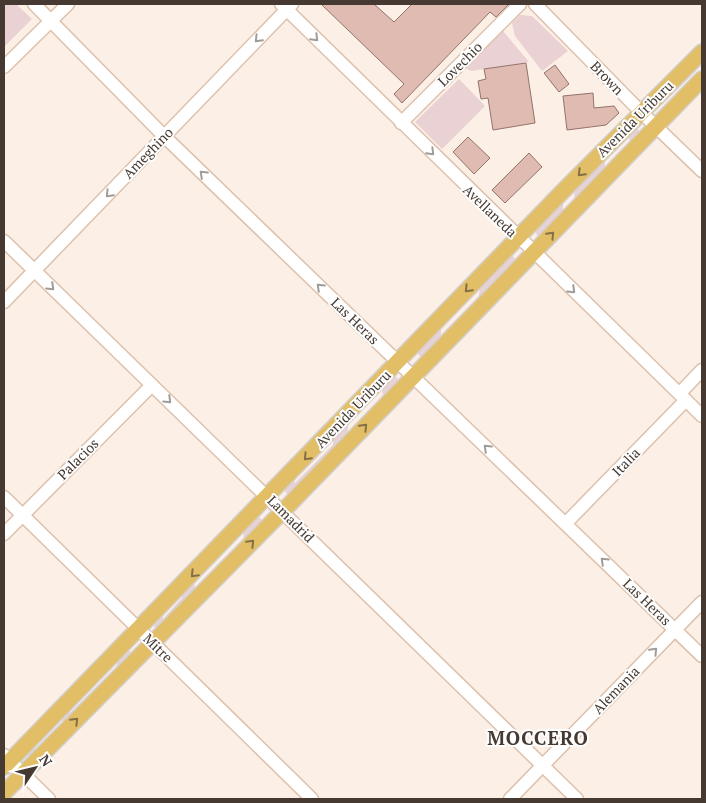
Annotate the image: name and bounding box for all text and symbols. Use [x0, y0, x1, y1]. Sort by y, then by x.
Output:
one-way arrow [309, 32, 318, 41]
one-way arrow [255, 33, 264, 42]
street label: Lovechio [433, 37, 486, 90]
street label: Brown [587, 57, 629, 99]
street label: Avenida Uriburu [592, 76, 677, 161]
street label: Ameghino [118, 123, 177, 182]
one-way arrow [425, 147, 434, 156]
one-way arrow [578, 167, 587, 176]
one-way arrow [200, 171, 209, 180]
street label: Avellaneda [459, 180, 521, 241]
one-way arrow [106, 188, 115, 197]
one-way arrow [545, 232, 554, 241]
one-way arrow [45, 281, 54, 290]
one-way arrow [317, 284, 326, 293]
one-way arrow [465, 284, 474, 293]
one-way arrow [566, 284, 575, 293]
street label: Las Heras [327, 293, 384, 348]
street label: Avenida Uriburu [311, 366, 395, 452]
one-way arrow [162, 394, 171, 403]
one-way arrow [358, 423, 367, 432]
street label: Palacios [53, 434, 102, 483]
street label: Italia [607, 443, 644, 480]
one-way arrow [484, 445, 493, 454]
one-way arrow [304, 451, 313, 460]
street label: Lamadrid [264, 491, 319, 546]
one-way arrow [245, 540, 254, 549]
one-way arrow [601, 558, 610, 567]
one-way arrow [190, 568, 199, 577]
street label: Las Heras [619, 574, 676, 629]
street label: Mitre [140, 629, 177, 666]
one-way arrow [648, 648, 657, 657]
street label: Alemania [588, 662, 643, 718]
one-way arrow [70, 718, 79, 727]
district label: MOCCERO [487, 725, 589, 750]
north arrow [10, 743, 60, 793]
text: N [35, 750, 57, 770]

